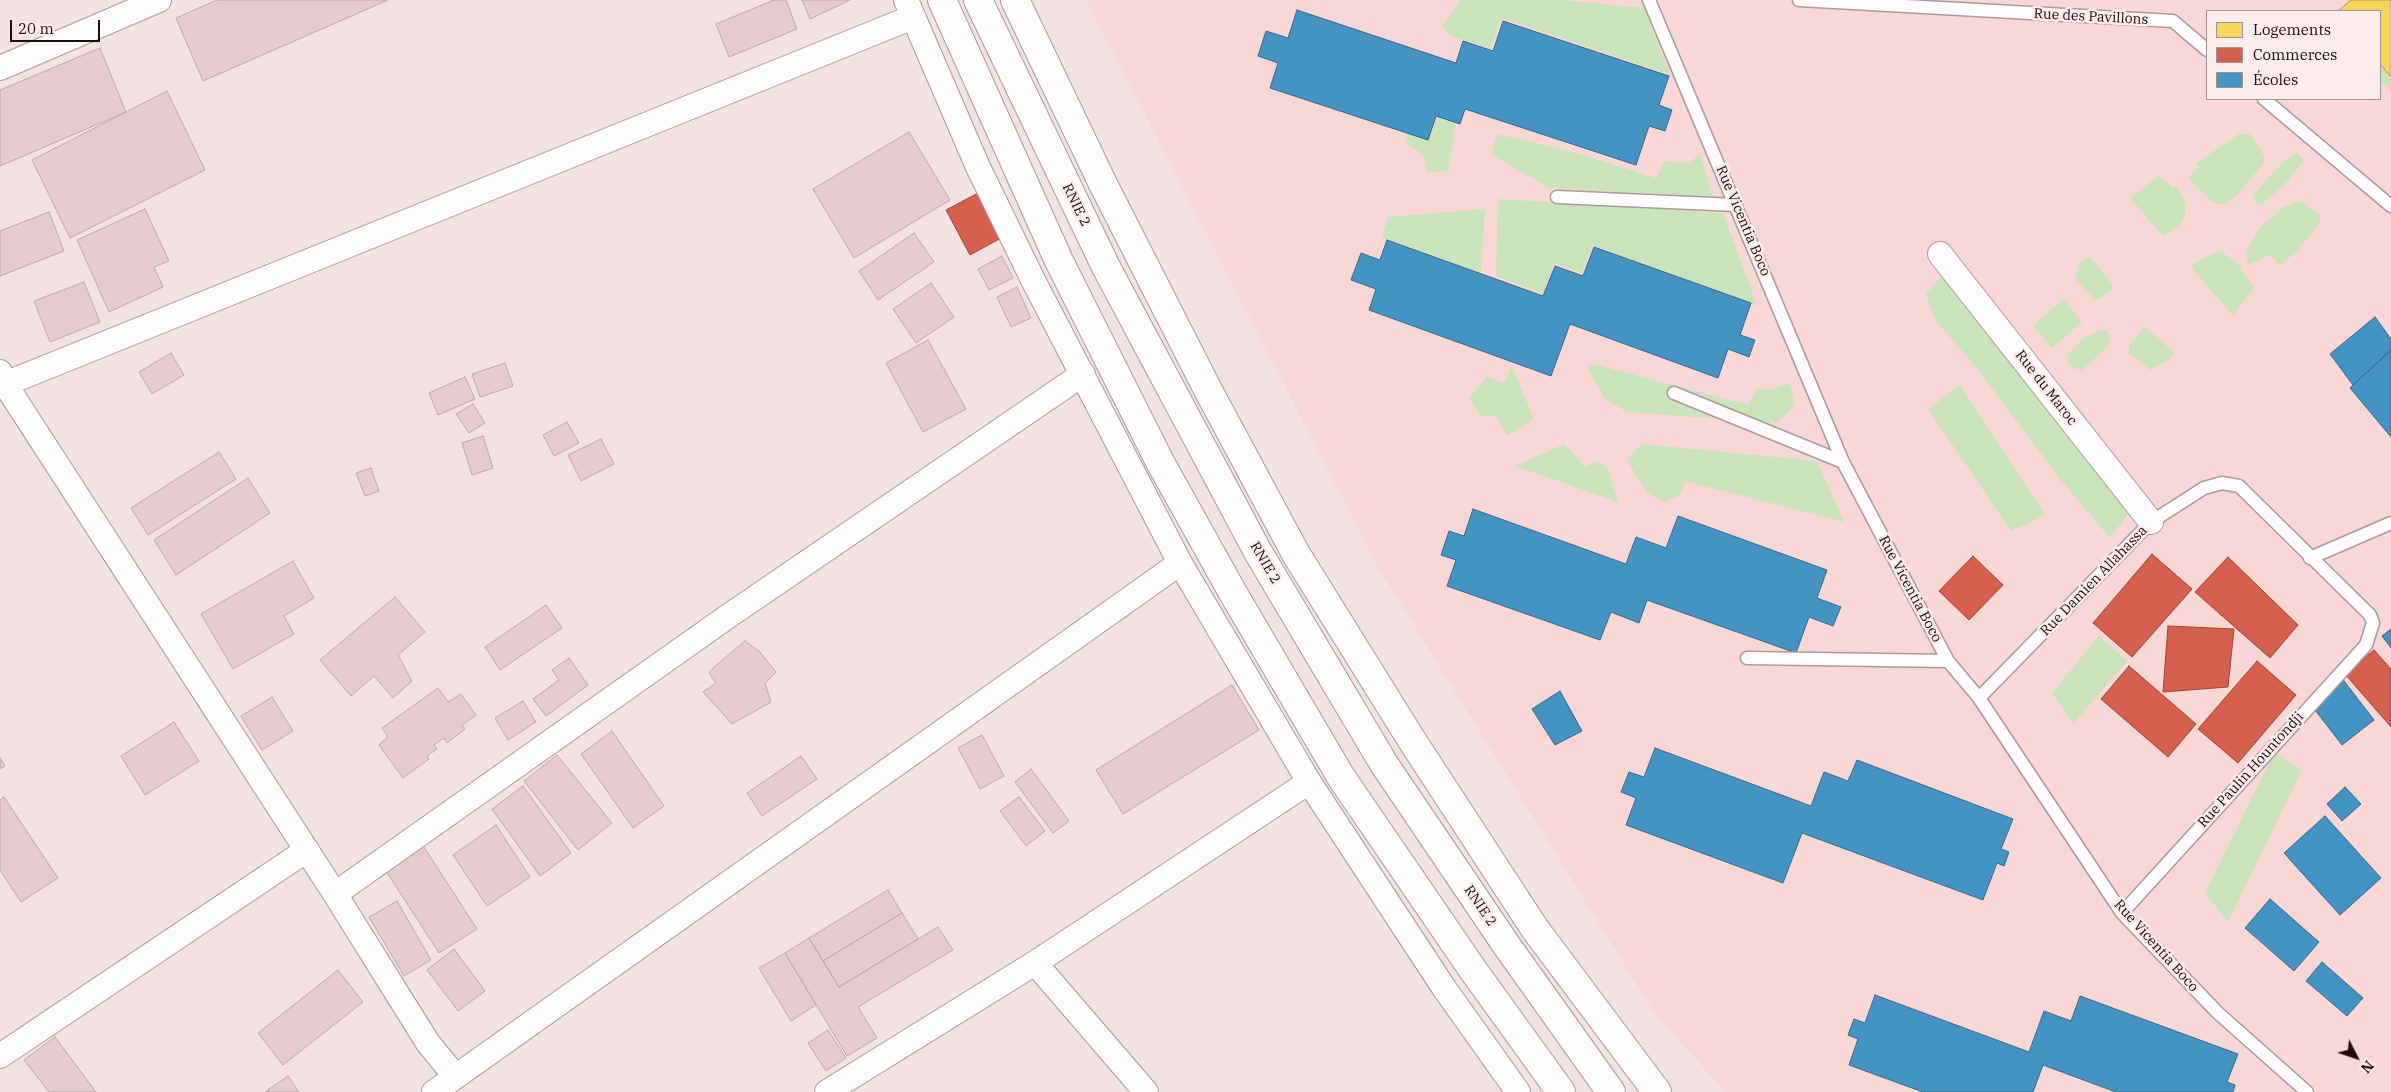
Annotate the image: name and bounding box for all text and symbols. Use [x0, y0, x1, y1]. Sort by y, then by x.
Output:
street label: Rue des Pavillons [2033, 6, 2149, 28]
scale bar [12, 10, 102, 42]
legend [2206, 10, 2381, 100]
text: 20 m [18, 19, 54, 38]
text: Logements [2253, 20, 2331, 39]
text: Commerces [2253, 45, 2337, 64]
text: Écoles [2253, 70, 2298, 89]
street label: Rue Vicentia Boco [1712, 163, 1774, 279]
street label: RNIE 2 [1058, 181, 1094, 229]
street label: Rue du Maroc [2012, 347, 2080, 429]
street label: Rue Damien Allahassa [2037, 522, 2151, 640]
street label: Rue Vicentia Boco [1875, 533, 1945, 645]
street label: RNIE 2 [1246, 539, 1284, 587]
street label: Rue Paulin Hountondji [2195, 709, 2307, 831]
street label: RNIE 2 [1460, 882, 1500, 930]
street label: Rue Vicentia Boco [2110, 896, 2202, 996]
north arrow [2331, 1032, 2381, 1082]
text: N [2357, 1057, 2378, 1077]

